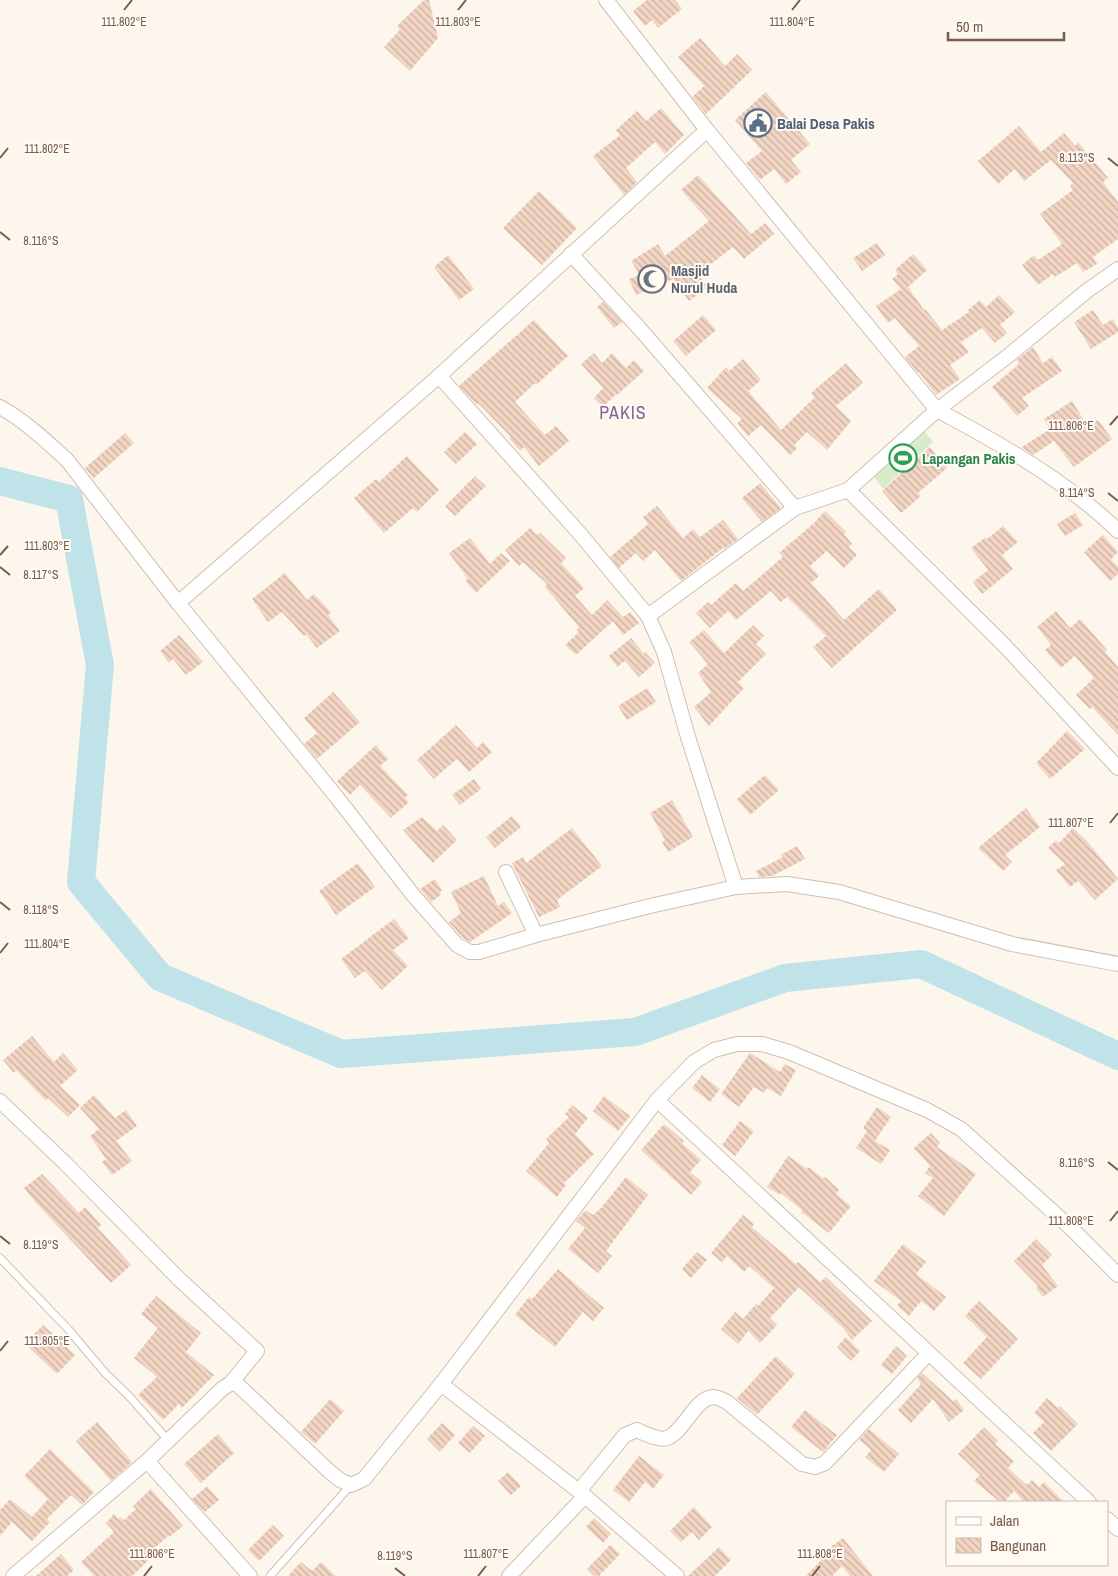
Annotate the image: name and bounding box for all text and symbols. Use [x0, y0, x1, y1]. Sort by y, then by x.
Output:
scale bar [948, 10, 1064, 42]
text: 111.802°E [101, 14, 147, 30]
text: 111.803°E [435, 14, 481, 30]
text: 111.804°E [769, 14, 815, 30]
text: 50 m [956, 16, 983, 37]
public building icon: Balai Desa Pakis [743, 108, 773, 138]
place label: Balai Desa Pakis [777, 113, 875, 134]
text: 111.802°E [24, 141, 70, 157]
text: 8.113°S [1059, 150, 1095, 166]
text: 8.116°S [23, 233, 59, 249]
place label: Masjid Nurul Huda [671, 260, 737, 298]
mosque icon: Masjid Nurul Huda [637, 264, 667, 294]
district label: PAKIS [599, 400, 647, 425]
text: 111.806°E [1048, 418, 1094, 434]
sports icon: Lapangan Pakis [888, 443, 918, 473]
place label: Lapangan Pakis [922, 448, 1016, 469]
text: 8.114°S [1059, 485, 1095, 501]
text: 111.803°E [24, 538, 70, 554]
text: 8.117°S [23, 567, 59, 583]
text: 111.807°E [1048, 815, 1094, 831]
text: 8.118°S [23, 902, 59, 918]
text: 111.804°E [24, 936, 70, 952]
text: 8.116°S [1059, 1155, 1095, 1171]
text: 111.808°E [1048, 1213, 1094, 1229]
text: 8.119°S [23, 1237, 59, 1253]
text: 111.805°E [24, 1333, 70, 1349]
legend [946, 1501, 1108, 1566]
text: Jalan [990, 1510, 1019, 1531]
text: Bangunan [990, 1535, 1046, 1556]
text: 111.806°E [129, 1546, 175, 1562]
text: 111.807°E [463, 1546, 509, 1562]
text: 111.808°E [797, 1546, 843, 1562]
text: 8.119°S [377, 1548, 413, 1564]

